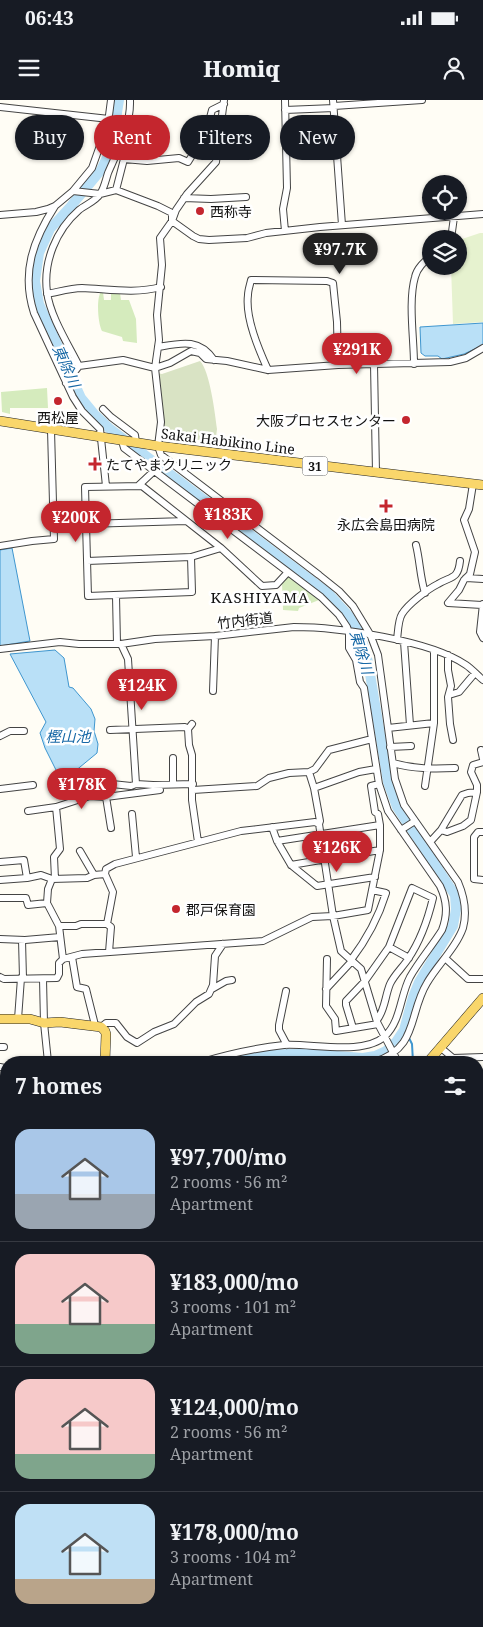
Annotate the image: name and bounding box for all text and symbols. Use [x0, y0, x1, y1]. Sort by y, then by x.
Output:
text: 06:43 [25, 5, 74, 31]
text: Homiq [203, 53, 280, 83]
icon: menu [15, 54, 43, 82]
icon: person [440, 54, 468, 82]
chip: Buy [15, 115, 84, 160]
chip: Rent [94, 115, 170, 160]
chip: Filters [180, 115, 270, 160]
chip: New [280, 115, 355, 160]
map controls [422, 175, 467, 275]
button: locate [422, 175, 467, 220]
place label: 西称寺 [210, 202, 252, 221]
marker: 西称寺 [194, 205, 206, 217]
button: layers [422, 230, 467, 275]
pin: ¥97.7K [299, 232, 381, 275]
text: ¥97.7K [314, 238, 366, 260]
pin: ¥291K [322, 332, 392, 375]
text: ¥291K [333, 338, 381, 360]
water label: 東除川 [49, 341, 86, 392]
marker: 西松屋 [52, 395, 64, 407]
place label: 西松屋 [37, 408, 79, 427]
place label: 大阪プロセスセンター [256, 411, 396, 430]
marker: 大阪プロセスセンター [400, 414, 412, 426]
street label: Sakai Habikino Line [160, 423, 296, 459]
place label: たてやまクリニック [106, 455, 232, 474]
road number: 31 [302, 456, 328, 476]
marker: たてやまクリニック [88, 457, 102, 471]
pin: ¥183K [193, 498, 263, 540]
marker: 永広会島田病院 [379, 499, 393, 513]
pin: ¥200K [41, 500, 111, 543]
text: ¥183K [204, 503, 252, 525]
text: ¥200K [52, 506, 100, 528]
place label: 永広会島田病院 [337, 515, 435, 534]
district label: KASHIYAMA [210, 587, 310, 607]
street label: 竹内街道 [216, 608, 274, 632]
water label: 東除川 [346, 628, 379, 678]
pin: ¥124K [107, 668, 177, 711]
text: ¥124K [118, 674, 166, 696]
water label: 樫山池 [45, 726, 92, 746]
pin: ¥178K [47, 768, 117, 810]
text: ¥178K [58, 773, 106, 795]
pin: ¥126K [302, 830, 372, 873]
text: ¥126K [313, 836, 361, 858]
place label: 郡戸保育園 [186, 900, 256, 919]
marker: 郡戸保育園 [170, 903, 182, 915]
text: 7 homes [15, 1072, 102, 1100]
icon: filters [441, 1072, 469, 1100]
text: ¥97,700/mo [170, 1143, 287, 1171]
icon: home [55, 1149, 115, 1209]
text: 2 rooms · 56 m² [170, 1171, 287, 1193]
text: Apartment [170, 1193, 253, 1215]
text: ¥183,000/mo [170, 1268, 299, 1296]
icon: home [55, 1274, 115, 1334]
text: 3 rooms · 101 m² [170, 1296, 296, 1318]
text: Apartment [170, 1318, 253, 1340]
text: ¥124,000/mo [170, 1393, 299, 1421]
icon: home [55, 1399, 115, 1459]
text: 2 rooms · 56 m² [170, 1421, 287, 1443]
text: Apartment [170, 1443, 253, 1465]
text: ¥178,000/mo [170, 1518, 299, 1546]
icon: home [55, 1524, 115, 1584]
text: 3 rooms · 104 m² [170, 1546, 296, 1568]
text: Apartment [170, 1568, 253, 1590]

